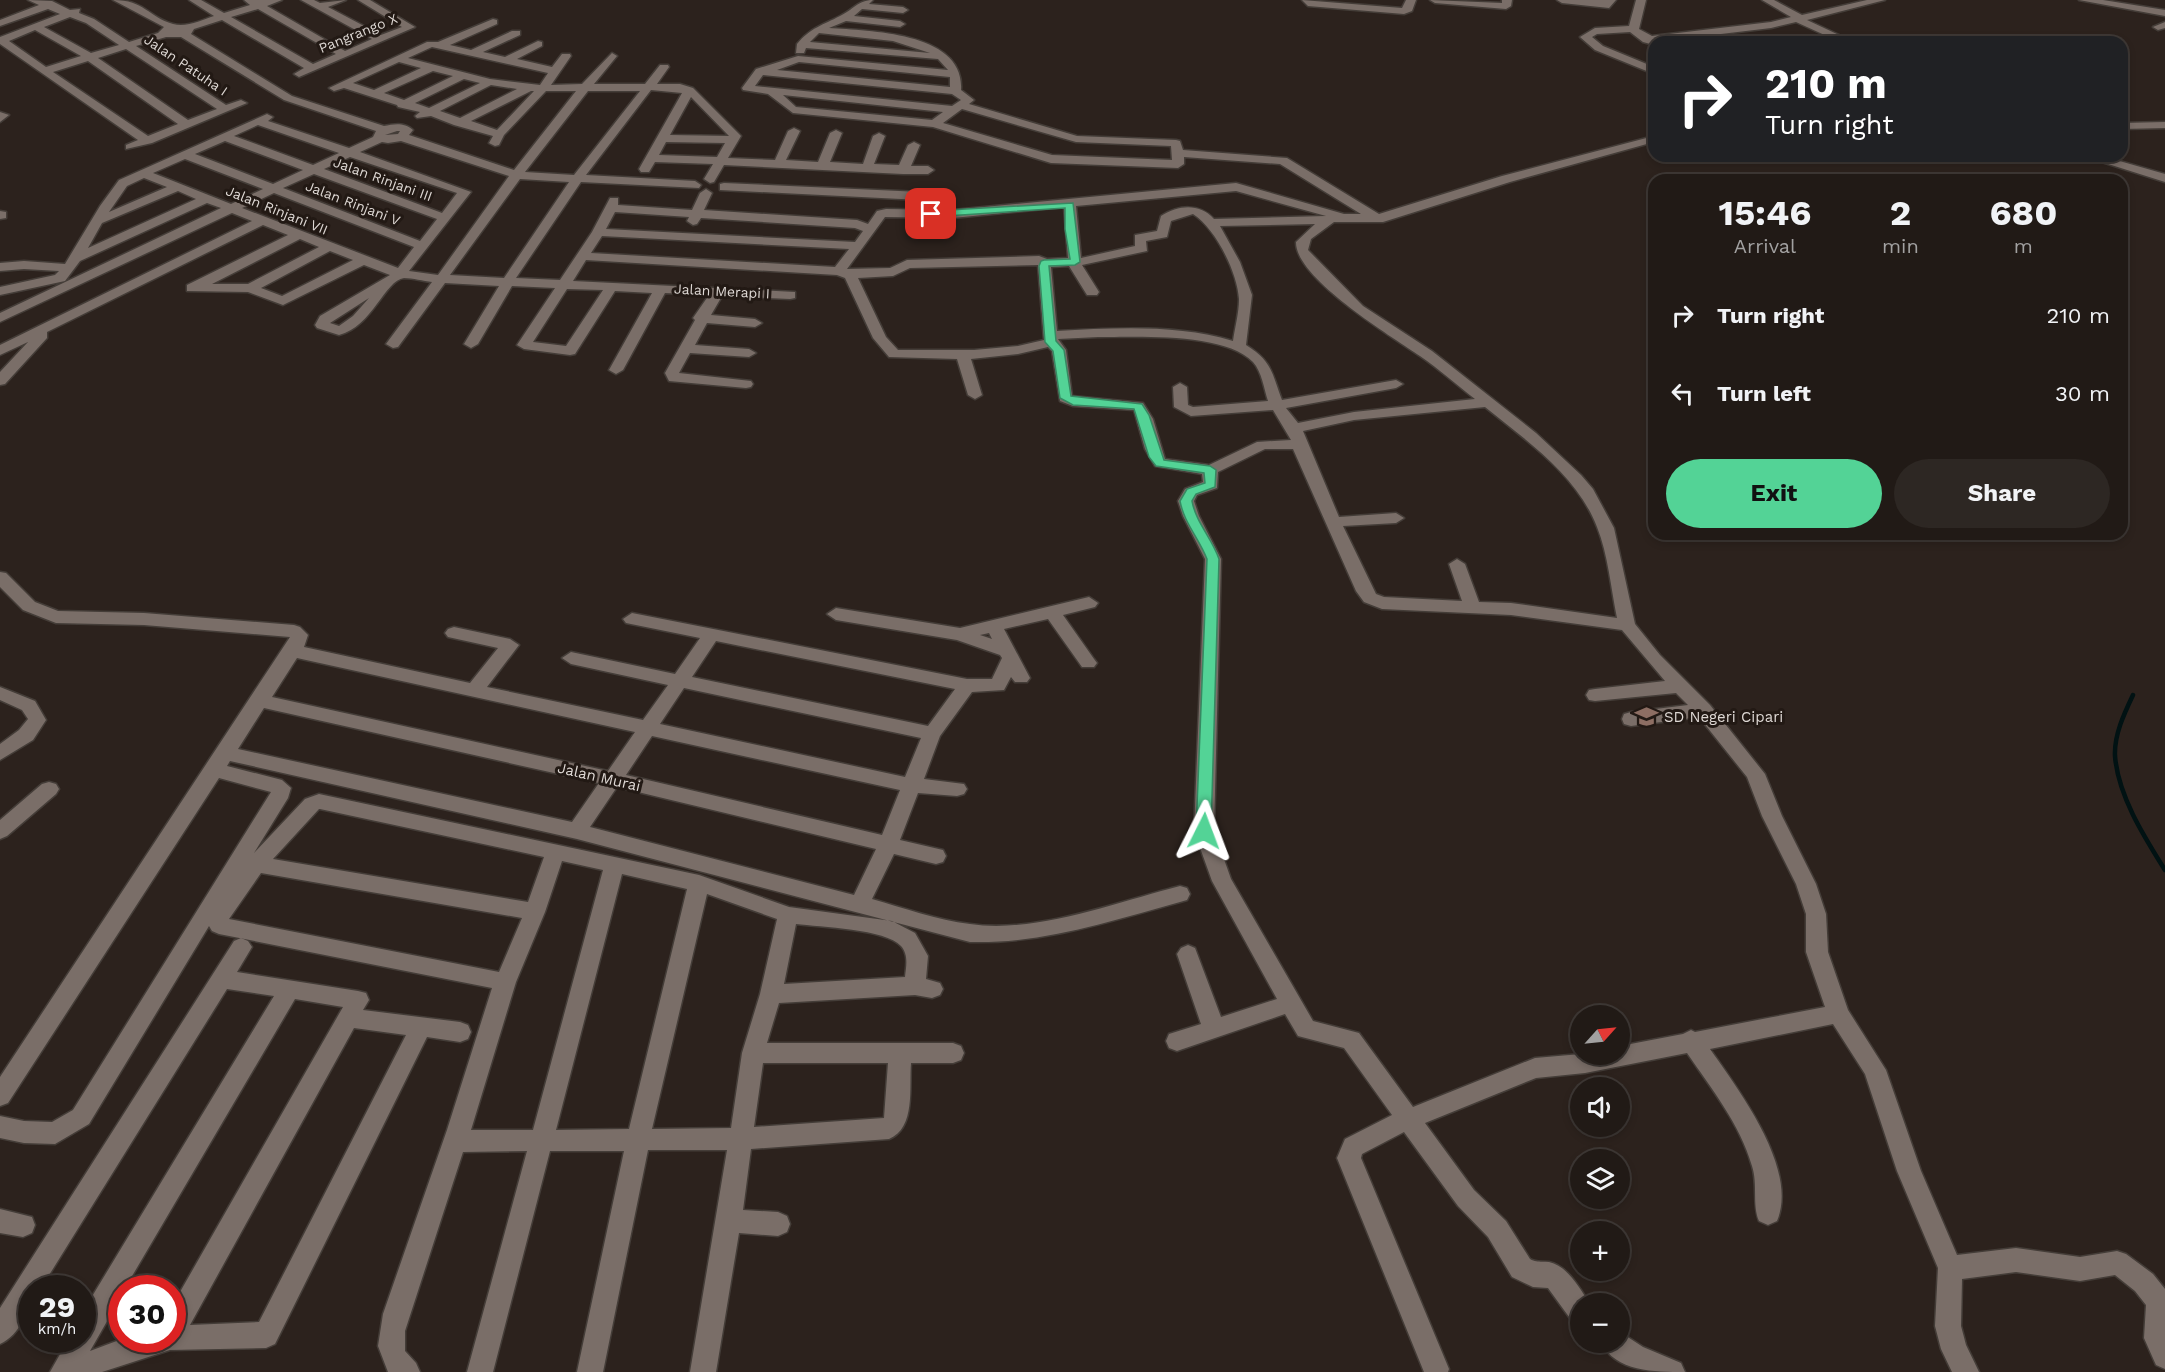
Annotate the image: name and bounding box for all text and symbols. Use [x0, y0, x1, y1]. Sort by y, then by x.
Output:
street label: Pangrango X [316, 10, 400, 56]
street label: Jalan Patuha I [141, 31, 231, 99]
text: 210 m [1765, 59, 1887, 108]
icon: right [1666, 60, 1744, 138]
text: Turn right [1765, 109, 1894, 141]
street label: Jalan Rinjani III [331, 154, 435, 204]
street label: Jalan Rinjani V [303, 178, 403, 228]
street label: Jalan Rinjani VII [224, 182, 330, 238]
pin [905, 188, 956, 239]
text: 15:46 [1719, 192, 1811, 234]
text: 2 [1890, 192, 1911, 234]
text: 680 [1989, 192, 2057, 234]
icon: arrive [914, 197, 947, 230]
text: Arrival [1734, 234, 1796, 258]
text: min [1882, 234, 1919, 258]
text: m [2014, 234, 2033, 258]
street label: Jalan Merapi I [674, 280, 770, 302]
icon: right [1666, 299, 1699, 332]
text: Turn right [1717, 303, 1824, 328]
text: 210 m [2046, 303, 2110, 328]
icon: left [1666, 377, 1699, 410]
text: Turn left [1717, 381, 1811, 406]
text: 30 m [2055, 381, 2110, 406]
button: Exit [1666, 459, 1882, 528]
button: Share [1894, 459, 2110, 528]
school or university icon: SD Negeri Cipari [1633, 704, 1659, 730]
place label: SD Negeri Cipari [1664, 708, 1783, 726]
street label: Jalan Murai [556, 759, 642, 795]
position arrow [1172, 799, 1236, 863]
north arrow [1570, 1005, 1630, 1065]
map controls [1570, 1005, 1630, 1353]
button: sound [1570, 1077, 1630, 1137]
button: layers [1570, 1149, 1630, 1209]
button: + [1570, 1221, 1630, 1281]
speed limit sign: 30 [108, 1275, 186, 1353]
text: 29 [39, 1289, 75, 1324]
button: − [1570, 1293, 1630, 1353]
text: km/h [38, 1320, 76, 1338]

